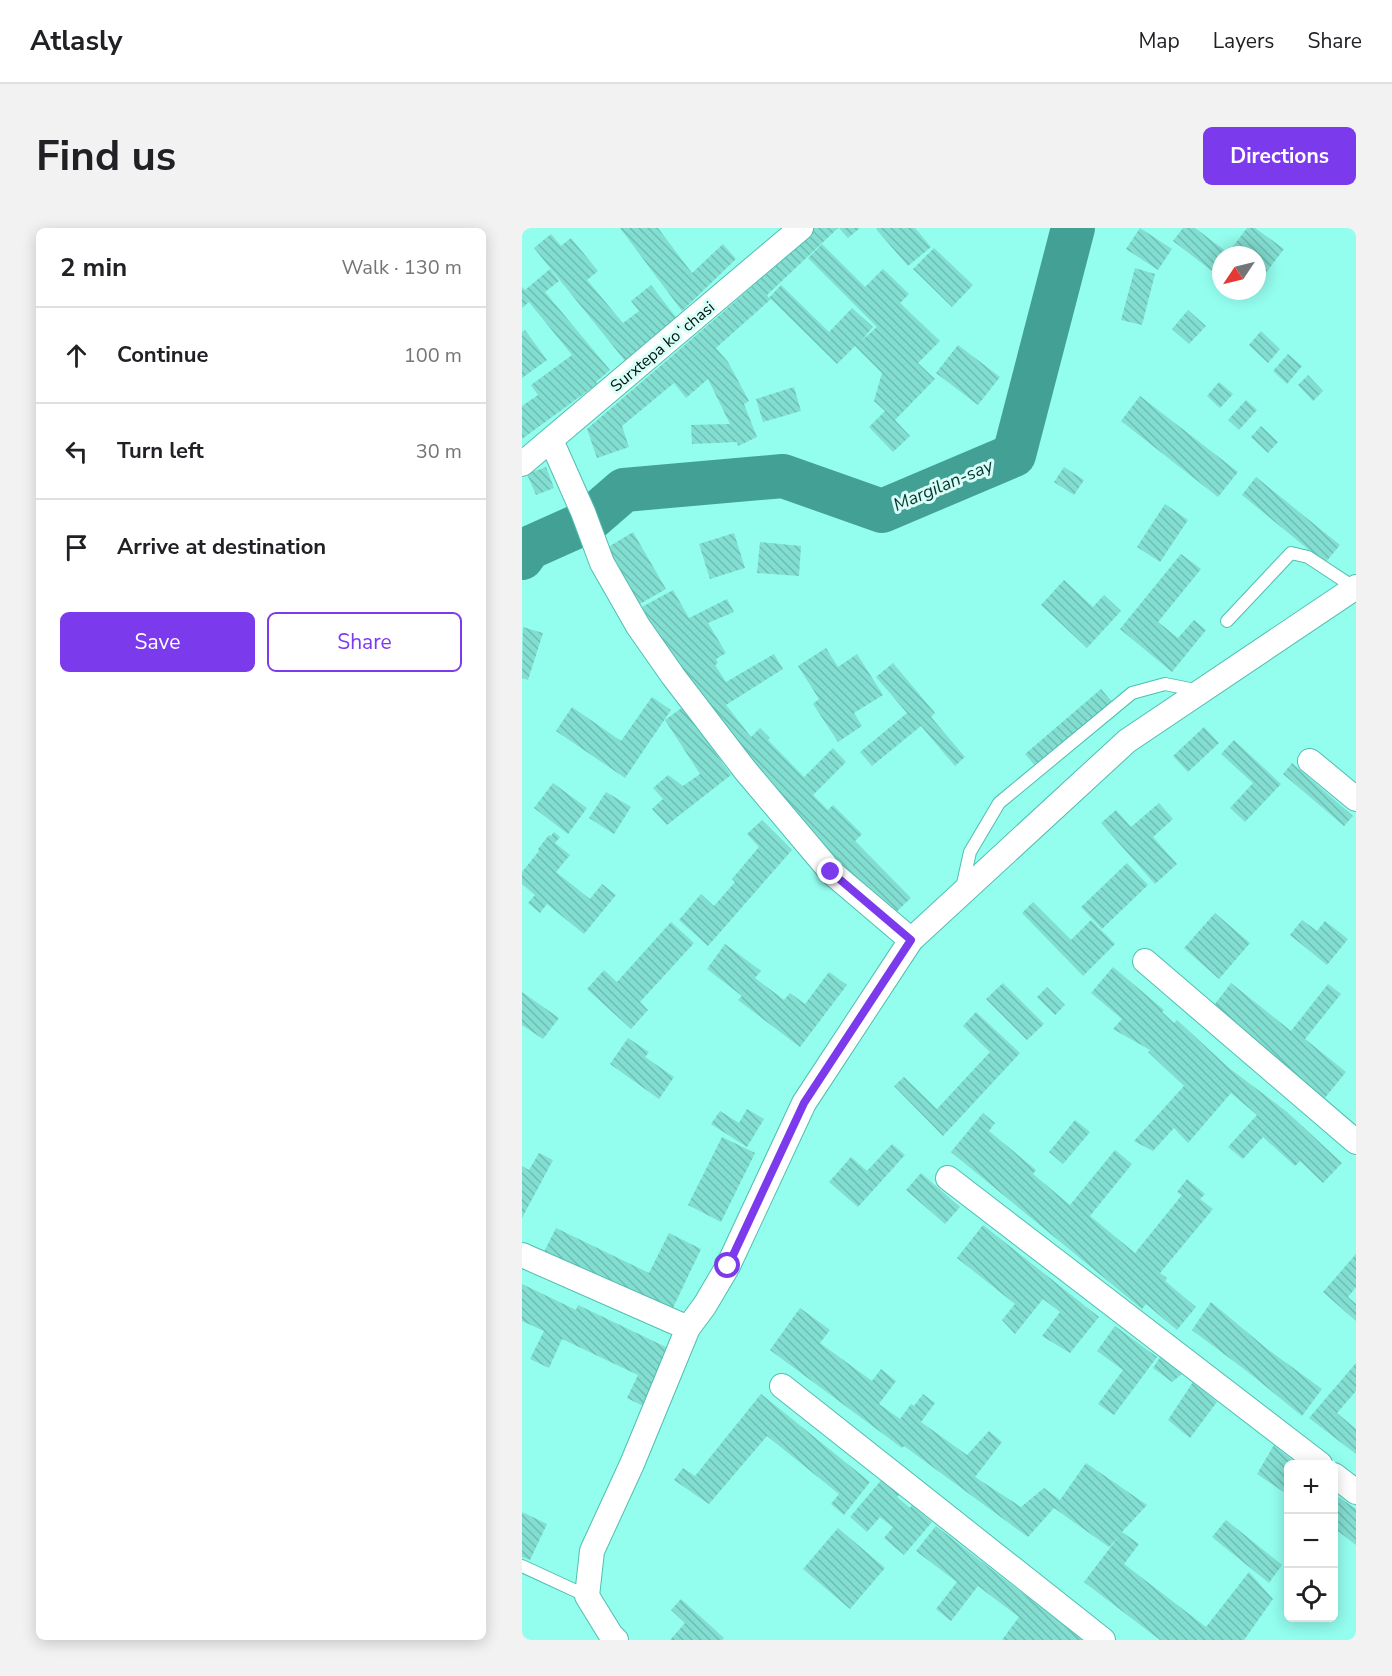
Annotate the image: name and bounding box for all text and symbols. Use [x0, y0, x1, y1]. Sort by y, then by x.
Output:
text: Atlasly [30, 22, 122, 60]
text: Map [1138, 27, 1180, 55]
text: Layers [1213, 27, 1274, 55]
text: Share [1307, 27, 1362, 55]
button: Directions [1203, 127, 1356, 185]
text: Find us [36, 128, 176, 185]
north arrow [1212, 246, 1266, 300]
text: 2 min [60, 250, 127, 285]
text: Walk · 130 m [342, 254, 462, 281]
street label: Surxtepa koʻchasi [606, 297, 720, 397]
icon: ahead [60, 339, 93, 372]
text: Continue [117, 340, 208, 370]
text: 100 m [404, 342, 462, 369]
icon: left [60, 435, 93, 468]
text: Turn left [117, 436, 204, 466]
text: 30 m [416, 438, 462, 465]
water label: Margilan-say [889, 453, 997, 517]
icon: arrive [60, 531, 93, 564]
text: Arrive at destination [117, 532, 326, 562]
button: Save [60, 612, 255, 672]
button: Share [267, 612, 462, 672]
route end [817, 858, 843, 884]
route start [714, 1252, 740, 1278]
map controls [1284, 1460, 1338, 1622]
button: + [1284, 1460, 1338, 1514]
button: − [1284, 1514, 1338, 1568]
button: locate [1284, 1568, 1338, 1622]

